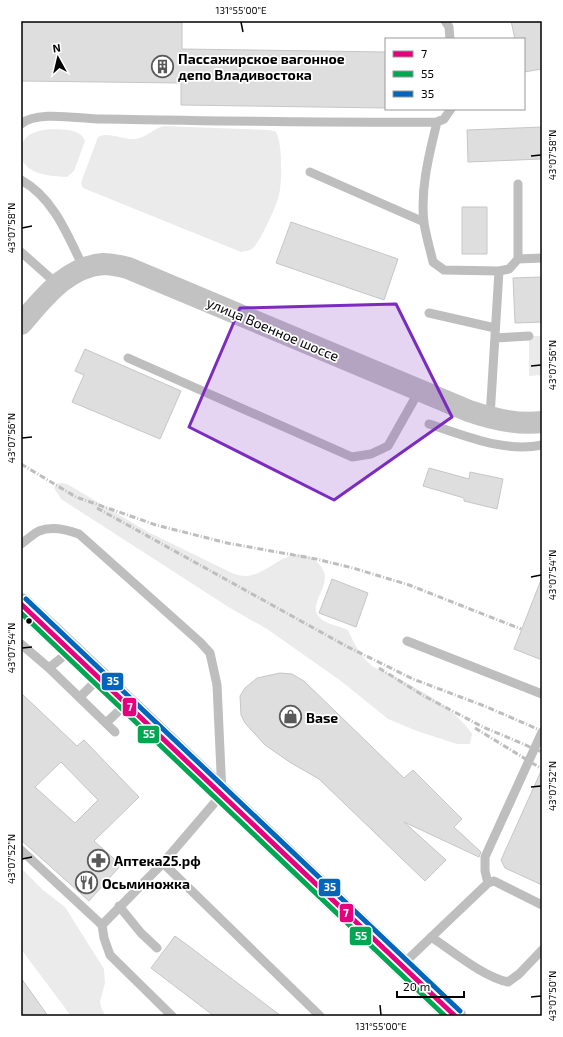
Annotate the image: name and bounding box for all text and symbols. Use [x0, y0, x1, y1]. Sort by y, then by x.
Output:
text: 131°55'00"E [215, 4, 267, 16]
north arrow [38, 38, 78, 78]
legend [385, 38, 525, 110]
text: N [52, 41, 61, 55]
text: 7 [421, 46, 427, 60]
place label: Пассажирское вагонное депо Владивостока [178, 50, 345, 83]
building icon: Пассажирское вагонное депо Владивостока [150, 53, 176, 79]
text: 55 [421, 66, 434, 80]
text: 35 [421, 86, 434, 100]
text: 43°07'58"N [546, 130, 558, 180]
text: 43°07'58"N [5, 203, 17, 253]
street label: улица Военное шоссе [204, 293, 342, 365]
text: 43°07'56"N [546, 340, 558, 390]
text: 43°07'56"N [5, 413, 17, 463]
text: 43°07'54"N [546, 550, 558, 600]
unlabelled marker [24, 616, 34, 626]
text: 43°07'54"N [5, 623, 17, 673]
line badge: 35 [101, 672, 124, 691]
text: 35 [107, 674, 119, 687]
line badge: 7 [122, 697, 137, 717]
text: 7 [127, 700, 133, 713]
shop icon: Base [278, 704, 304, 730]
place label: Base [306, 709, 338, 726]
line badge: 55 [137, 725, 160, 744]
text: 55 [143, 727, 155, 740]
text: 43°07'52"N [546, 761, 558, 811]
text: 43°07'52"N [5, 834, 17, 884]
pharmacy icon: Аптека25.рф [86, 847, 112, 873]
place label: Аптека25.рф [114, 852, 201, 869]
restaurant icon: Осьминожка [73, 870, 99, 896]
place label: Осьминожка [102, 875, 190, 892]
line badge: 35 [318, 878, 341, 897]
text: 35 [324, 880, 336, 893]
line badge: 7 [339, 903, 354, 923]
text: 7 [343, 906, 349, 919]
line badge: 55 [349, 926, 372, 946]
text: 55 [355, 929, 367, 942]
text: 43°07'50"N [546, 971, 558, 1021]
scale bar [397, 973, 464, 999]
text: 20 m [403, 979, 430, 993]
text: 131°55'00"E [355, 1020, 407, 1032]

